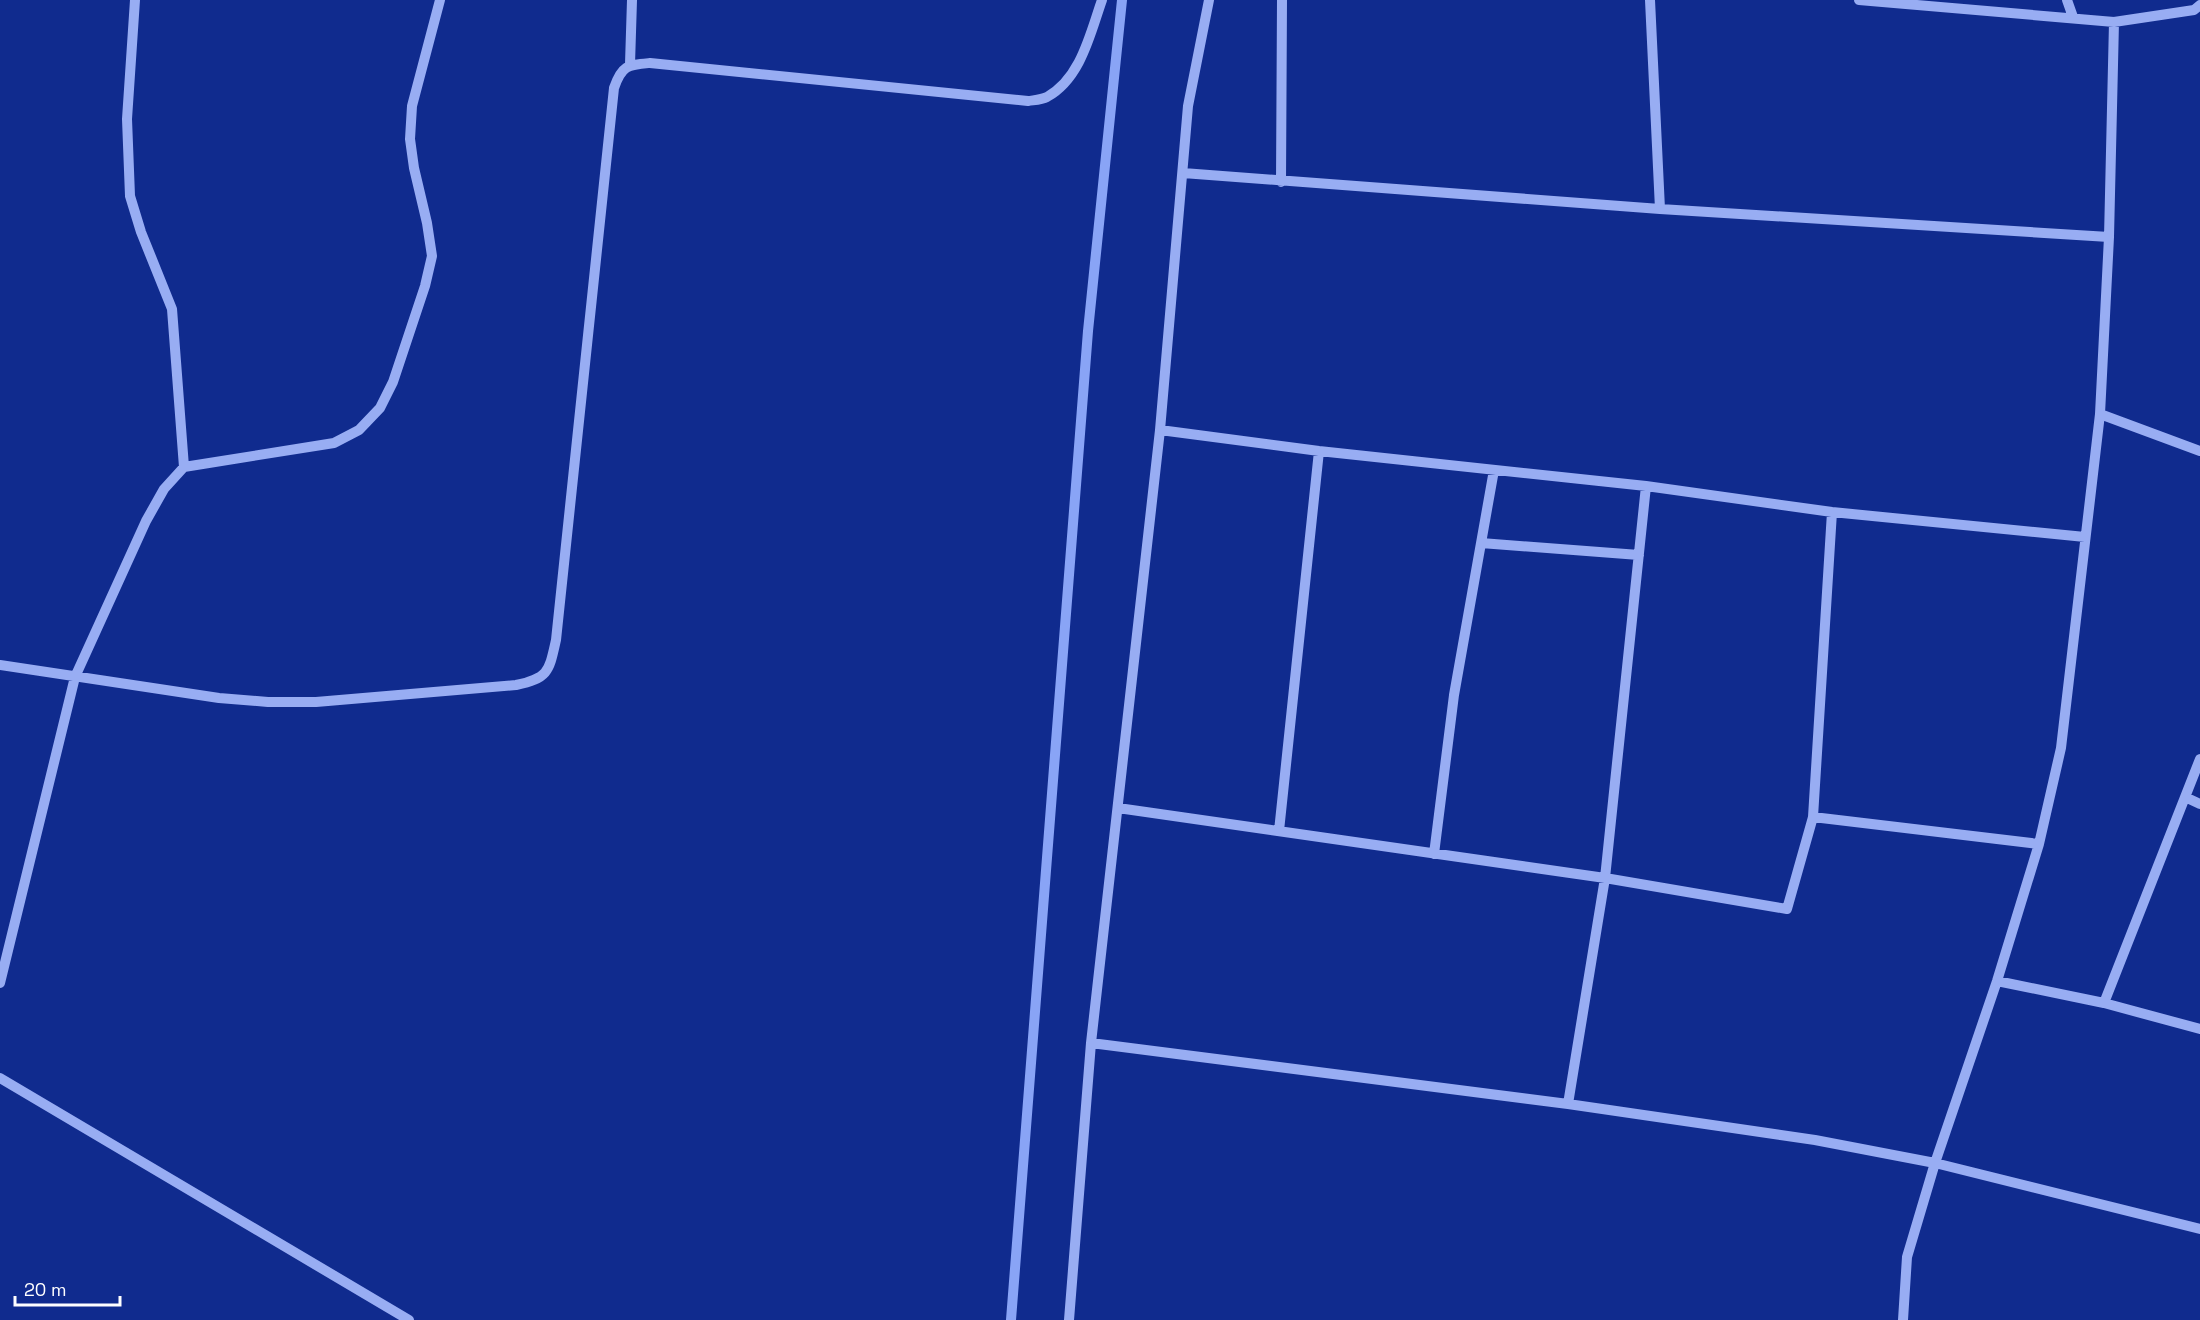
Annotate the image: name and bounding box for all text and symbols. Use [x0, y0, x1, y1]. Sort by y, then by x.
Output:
scale bar [15, 1269, 120, 1307]
text: 20 m [24, 1278, 67, 1301]

